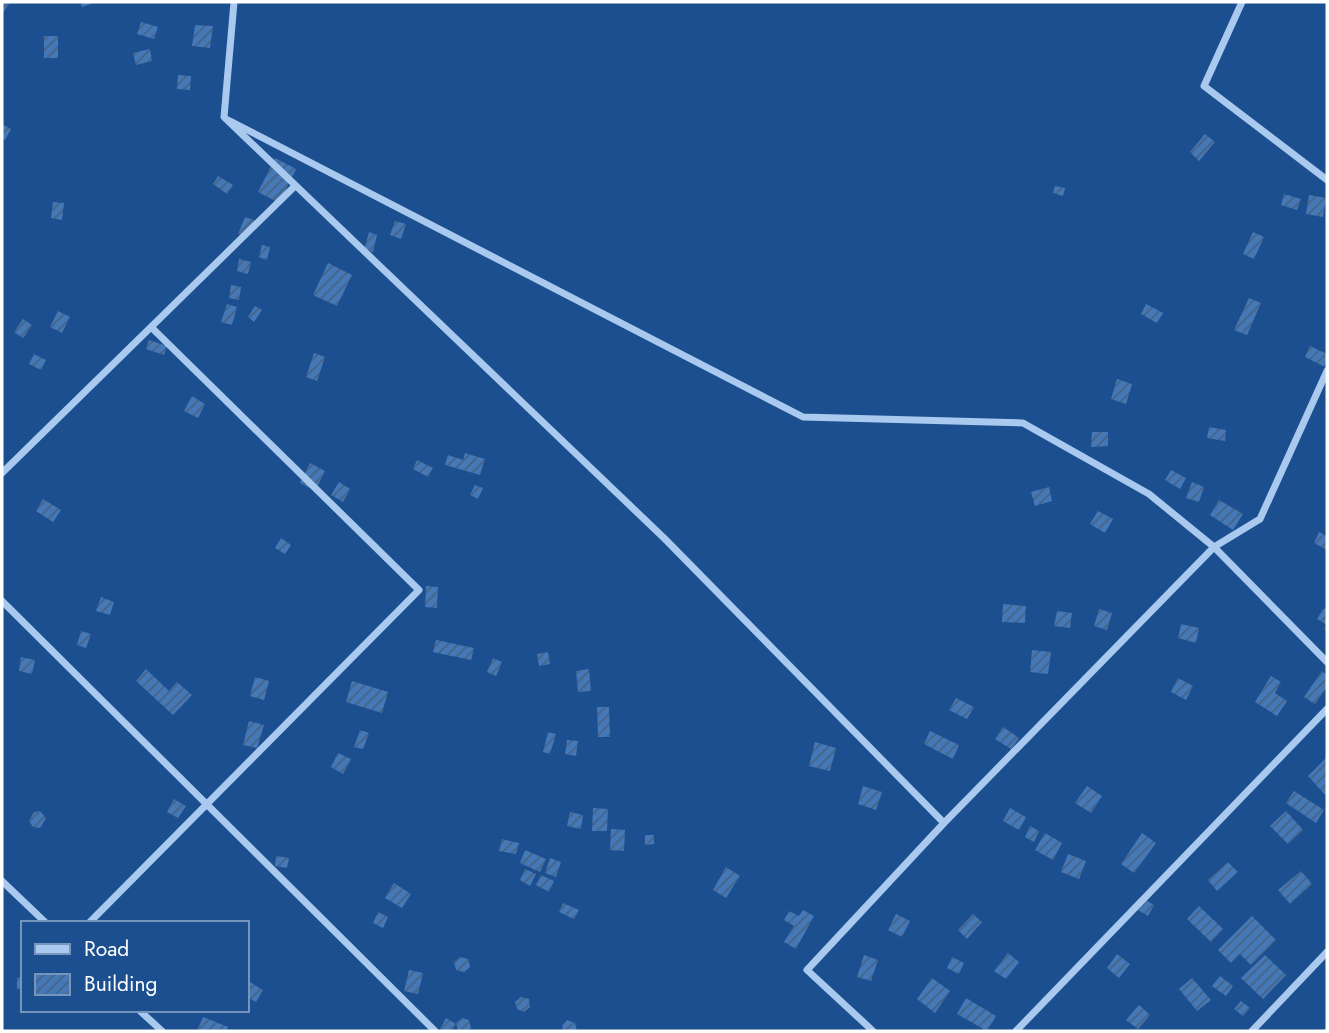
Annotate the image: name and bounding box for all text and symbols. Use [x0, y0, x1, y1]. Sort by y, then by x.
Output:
legend [21, 921, 248, 1012]
text: Road [84, 934, 129, 964]
text: Building [84, 969, 157, 999]

